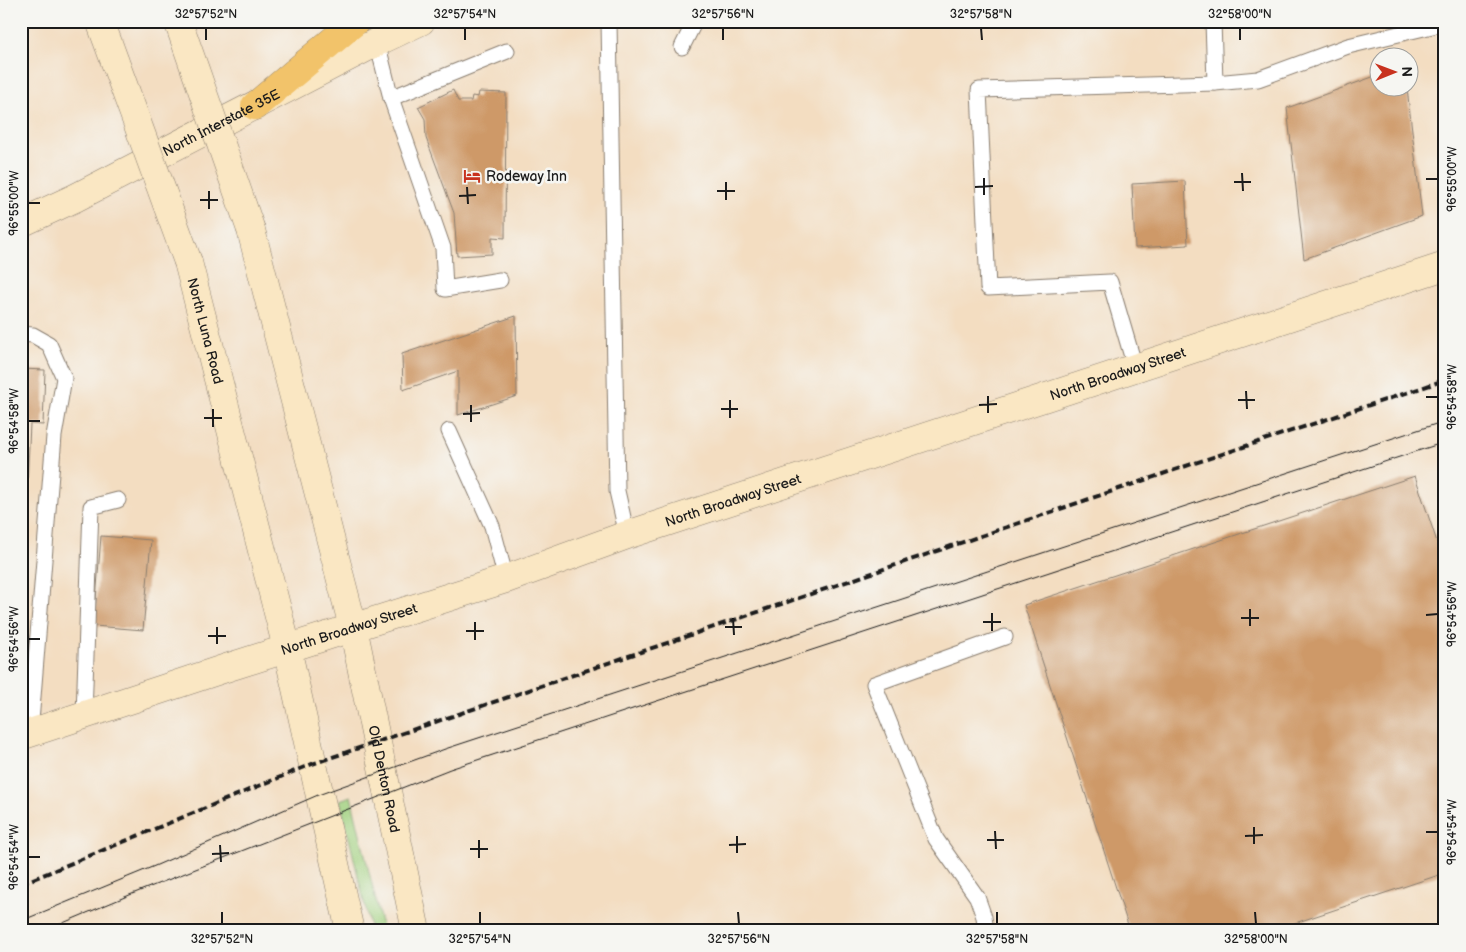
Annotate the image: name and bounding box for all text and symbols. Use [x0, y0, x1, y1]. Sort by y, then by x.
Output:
text: 32°57'52"N [175, 7, 237, 22]
text: 32°57'54"N [434, 7, 496, 22]
text: 32°57'56"N [692, 7, 754, 22]
text: 32°57'58"N [950, 7, 1012, 22]
text: 32°58'00"N [1208, 7, 1272, 22]
north arrow [1368, 48, 1418, 98]
text: N [1398, 66, 1415, 77]
street label: North Interstate 35E [160, 85, 283, 160]
text: 96°55'00"W [1445, 146, 1460, 212]
hotel icon: Rodeway Inn [462, 166, 482, 186]
place label: Rodeway Inn [486, 168, 567, 185]
text: 96°55'00"W [7, 170, 22, 236]
street label: North Luna Road [184, 276, 227, 386]
street label: North Broadway Street [1048, 343, 1188, 404]
text: 96°54'58"W [1445, 364, 1460, 430]
text: 96°54'58"W [7, 388, 22, 454]
street label: North Broadway Street [663, 470, 804, 530]
text: 96°54'56"W [1445, 581, 1460, 647]
street label: North Broadway Street [279, 599, 420, 658]
text: 96°54'56"W [7, 606, 22, 672]
street label: Old Denton Road [365, 724, 404, 834]
text: 96°54'54"W [1445, 799, 1460, 865]
text: 96°54'54"W [7, 824, 22, 890]
text: 32°57'52"N [191, 932, 253, 947]
text: 32°57'54"N [449, 932, 511, 947]
text: 32°57'56"N [708, 932, 770, 947]
text: 32°57'58"N [966, 932, 1028, 947]
text: 32°58'00"N [1224, 932, 1288, 947]

